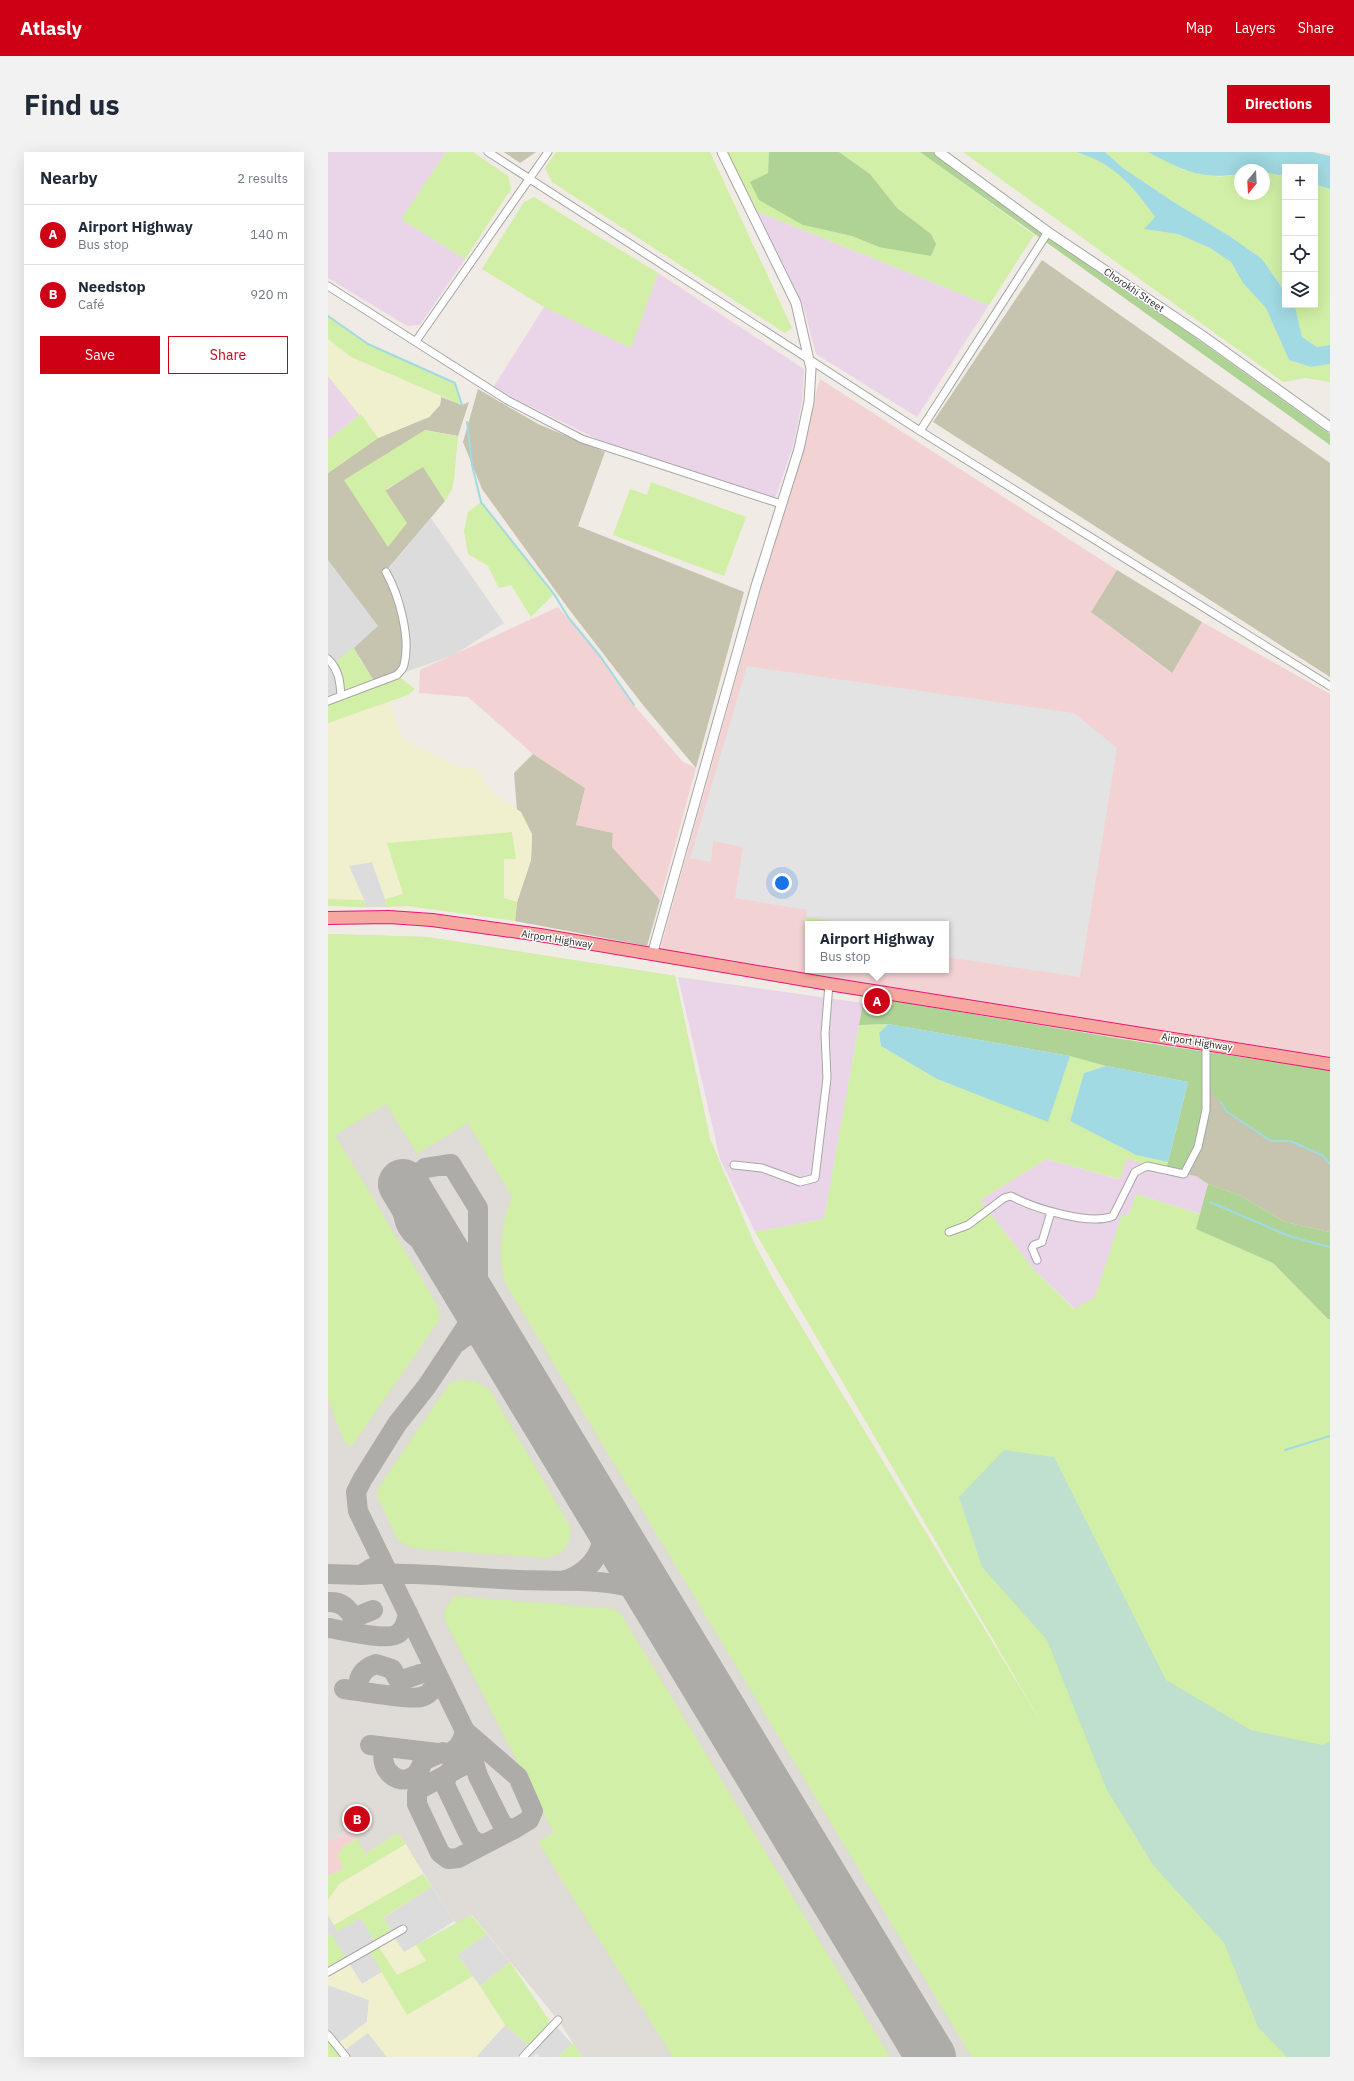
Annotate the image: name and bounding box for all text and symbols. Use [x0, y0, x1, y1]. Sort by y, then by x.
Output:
text: Atlasly [20, 16, 82, 40]
text: Map [1186, 19, 1213, 37]
text: Layers [1235, 19, 1276, 37]
text: Share [1298, 19, 1334, 37]
button: Directions [1227, 85, 1330, 123]
text: Find us [24, 86, 120, 123]
north arrow [1234, 164, 1270, 200]
map controls [1282, 164, 1318, 308]
button: + [1282, 164, 1318, 200]
text: Nearby [40, 167, 98, 189]
text: 2 results [237, 170, 288, 187]
button: − [1282, 200, 1318, 236]
text: Airport Highway [78, 217, 193, 236]
text: A [49, 226, 57, 243]
text: 140 m [250, 226, 288, 243]
text: Bus stop [78, 236, 129, 253]
button: locate [1282, 236, 1318, 272]
street label: Chorokhi Street [1101, 265, 1167, 315]
button: layers [1282, 272, 1318, 308]
text: Needstop [78, 277, 146, 296]
text: B [49, 286, 57, 303]
text: 920 m [250, 286, 288, 303]
text: Café [78, 296, 104, 313]
button: Save [40, 336, 160, 374]
button: Share [168, 336, 288, 374]
your location [772, 873, 792, 893]
popup [805, 921, 949, 973]
street label: Airport Highway [520, 927, 594, 951]
text: Airport Highway [820, 929, 934, 948]
text: Bus stop [820, 948, 870, 965]
pin: A [864, 986, 890, 1016]
street label: Airport Highway [1160, 1030, 1234, 1054]
pin: B [344, 1804, 370, 1834]

